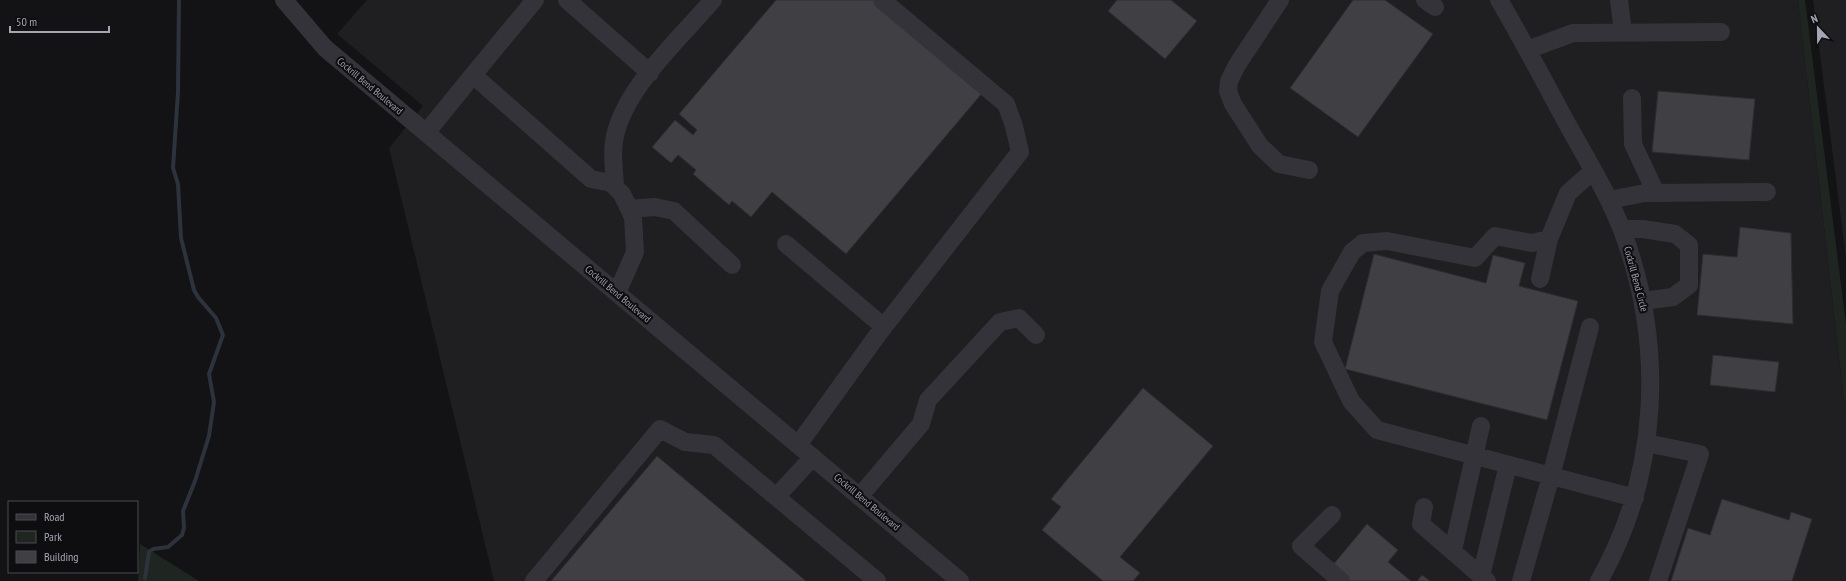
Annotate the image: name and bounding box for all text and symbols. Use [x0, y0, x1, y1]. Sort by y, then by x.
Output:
scale bar [10, 8, 109, 34]
north arrow [1798, 8, 1838, 48]
text: N [1809, 11, 1820, 26]
text: 50 m [16, 14, 37, 29]
street label: Cockrill Bend Boulevard [334, 55, 406, 117]
street label: Cockrill Bend Circle [1621, 245, 1651, 313]
street label: Cockrill Bend Boulevard [582, 263, 654, 325]
street label: Cockrill Bend Boulevard [831, 471, 903, 533]
legend [8, 501, 138, 573]
text: Road [44, 509, 64, 524]
text: Park [44, 529, 62, 544]
text: Building [44, 549, 79, 564]

